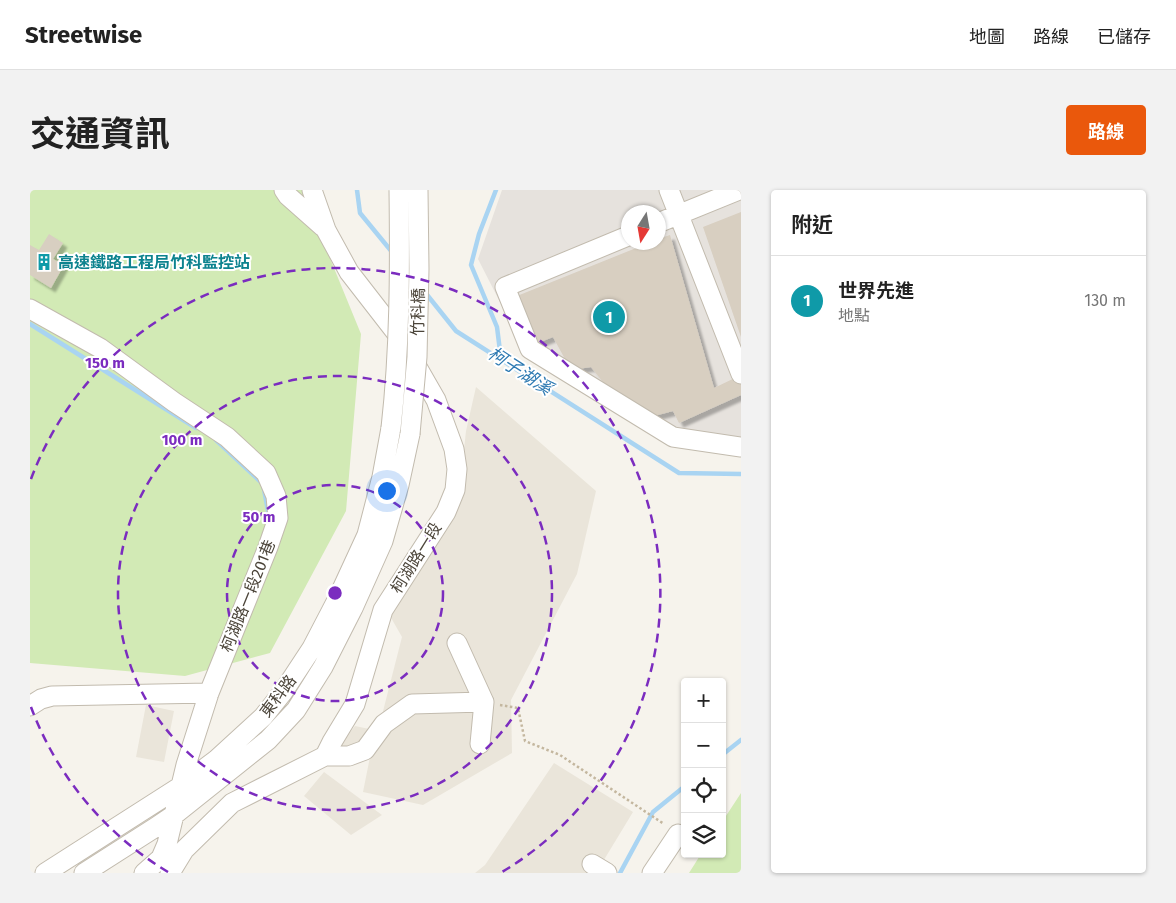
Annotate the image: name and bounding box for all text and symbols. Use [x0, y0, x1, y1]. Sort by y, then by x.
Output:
text: Streetwise [25, 21, 142, 49]
text: 地圖 [969, 26, 1005, 48]
text: 路線 [1033, 26, 1069, 48]
text: 已儲存 [1097, 26, 1151, 48]
button: 路線 [1066, 105, 1146, 155]
text: 交通資訊 [30, 113, 170, 155]
north arrow [621, 205, 666, 250]
text: 附近 [791, 212, 833, 238]
building icon: 高速鐵路工程局竹科監控站 [34, 252, 54, 272]
place label: 高速鐵路工程局竹科監控站 [58, 253, 250, 272]
text: 世界先進 [838, 279, 914, 302]
street label: 竹科橋 [408, 288, 428, 336]
text: 1 [803, 291, 811, 310]
text: 130 m [1084, 291, 1126, 310]
pin: 1 [593, 298, 625, 336]
text: 地點 [838, 306, 870, 325]
water label: 柯子湖溪 [484, 342, 559, 401]
text: 150 m [85, 354, 125, 372]
text: 100 m [162, 431, 202, 449]
your location [374, 478, 400, 504]
text: 50 m [242, 508, 276, 526]
street label: 柯湖路一段 [387, 519, 445, 597]
street label: 柯湖路一段201巷 [217, 537, 279, 655]
centre of rings [326, 584, 344, 602]
street label: 東科路 [256, 671, 300, 721]
map controls [681, 678, 726, 858]
button: + [681, 678, 726, 723]
button: − [681, 723, 726, 768]
button: locate [681, 768, 726, 813]
button: layers [681, 813, 726, 858]

